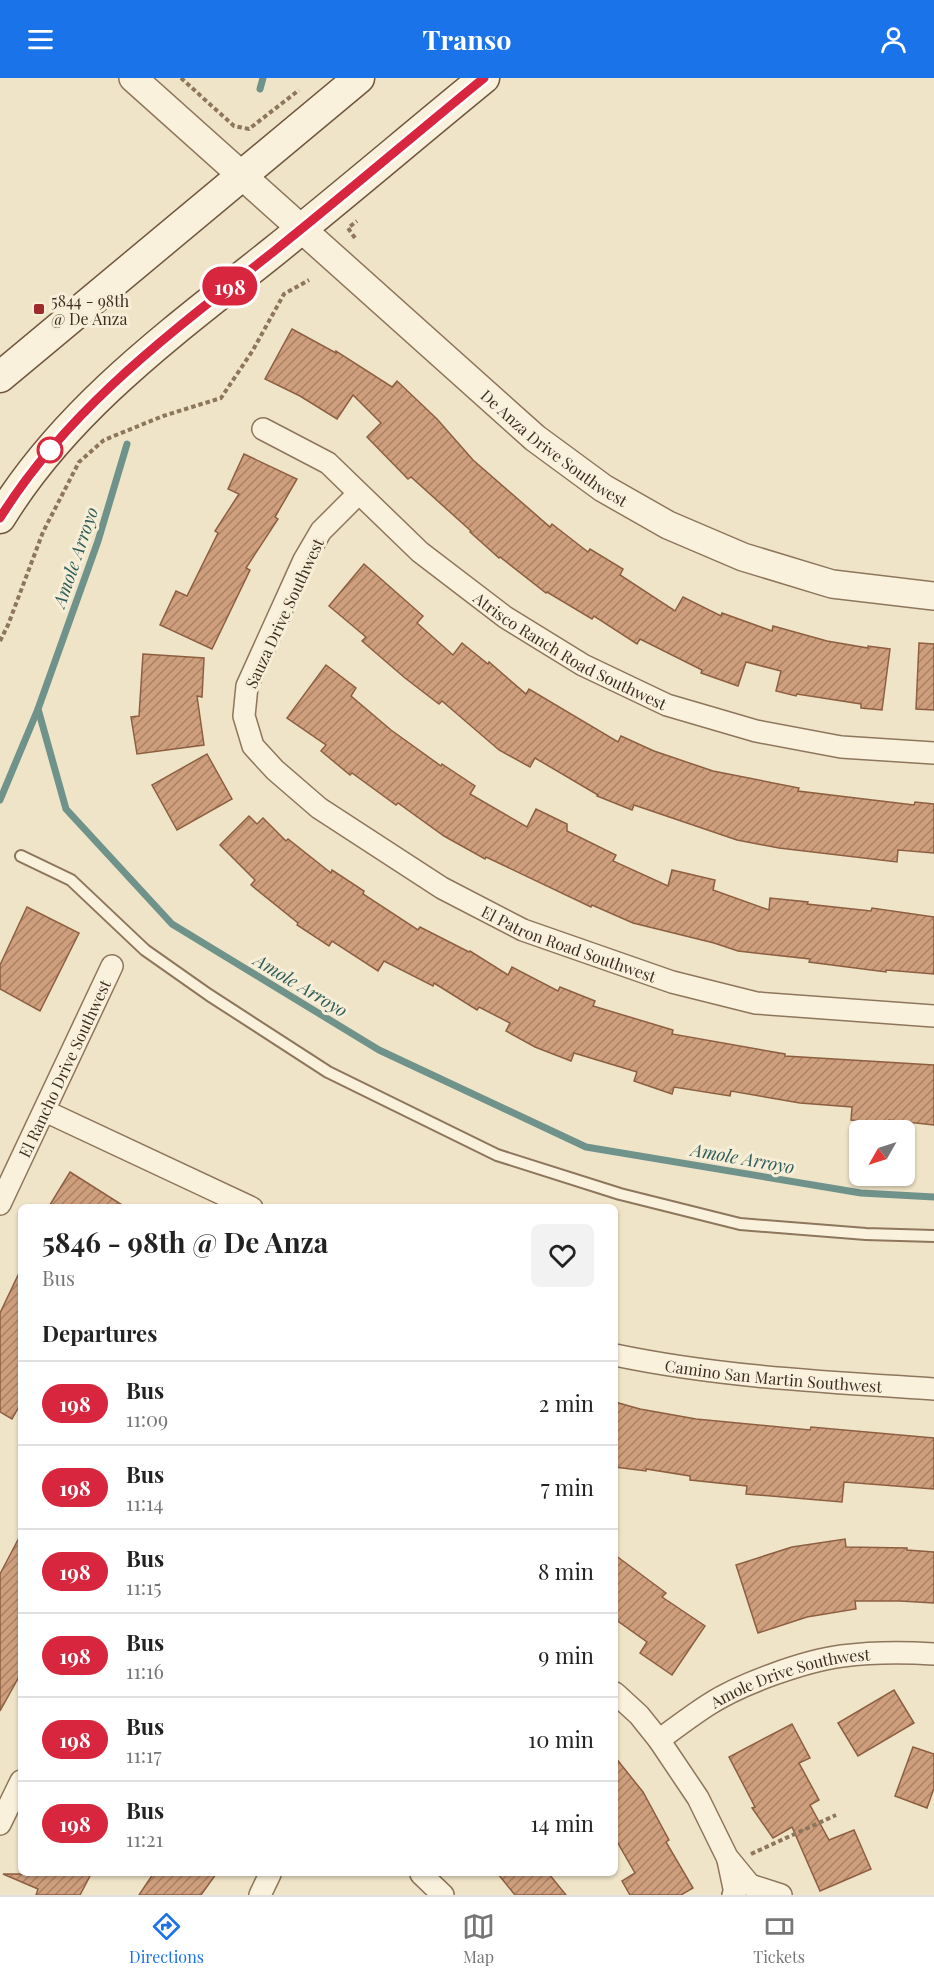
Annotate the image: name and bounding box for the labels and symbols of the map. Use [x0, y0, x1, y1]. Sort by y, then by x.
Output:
line badge: 198 [196, 266, 264, 306]
place label: 5844 - 98th @ De Anza [51, 290, 130, 329]
marker: 5844 - 98th @ De Anza [32, 302, 46, 316]
street label: De Anza Drive Southwest [477, 384, 632, 511]
unlabelled marker [37, 437, 63, 463]
water label: Amole Arroyo [46, 504, 103, 612]
street label: Sauza Drive Southwest [240, 534, 328, 691]
street label: Atrisco Ranch Road Southwest [469, 586, 671, 714]
street label: El Patron Road Southwest [478, 900, 659, 986]
water label: Amole Arroyo [248, 947, 352, 1022]
street label: El Rancho Drive Southwest [13, 976, 115, 1161]
north arrow [849, 1120, 915, 1186]
water label: Amole Arroyo [688, 1137, 797, 1179]
street label: Camino San Martin Southwest [663, 1354, 883, 1396]
street label: Amole Drive Southwest [705, 1643, 871, 1712]

